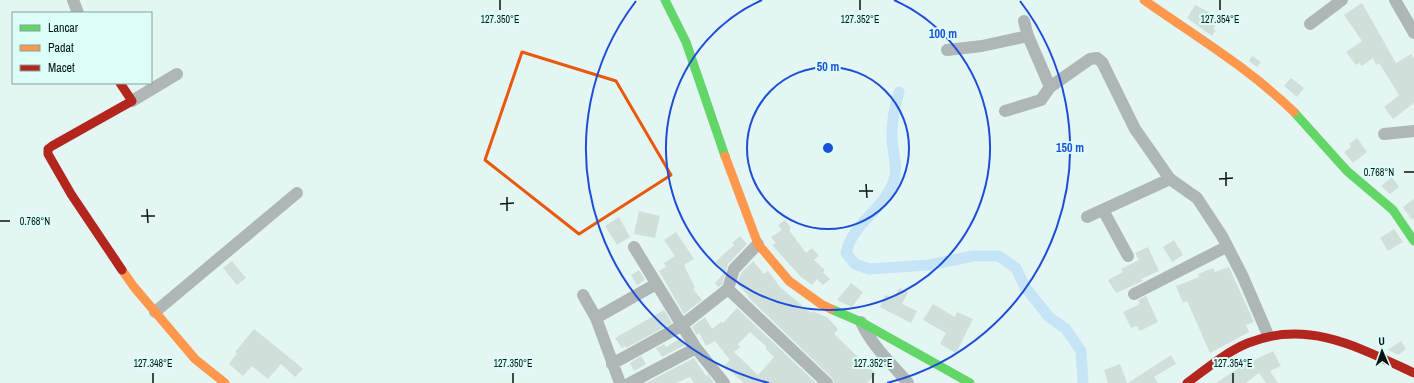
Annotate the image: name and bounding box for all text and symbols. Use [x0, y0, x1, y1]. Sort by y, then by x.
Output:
legend [12, 12, 152, 84]
text: 127.350°E [480, 13, 520, 26]
text: 127.352°E [840, 13, 880, 26]
text: 127.354°E [1200, 13, 1240, 26]
text: Lancar [48, 20, 79, 36]
text: 100 m [929, 26, 957, 42]
text: Padat [48, 40, 74, 56]
text: 50 m [817, 59, 839, 75]
text: Macet [48, 60, 75, 76]
text: 150 m [1056, 140, 1084, 156]
centre of rings [821, 141, 835, 155]
text: 0.768°N [1364, 166, 1394, 179]
text: 0.768°N [20, 215, 50, 228]
north arrow [1362, 331, 1402, 371]
text: U [1378, 334, 1385, 348]
text: 127.348°E [133, 357, 173, 370]
text: 127.350°E [493, 357, 533, 370]
text: 127.352°E [853, 357, 893, 370]
text: 127.354°E [1213, 357, 1253, 370]

